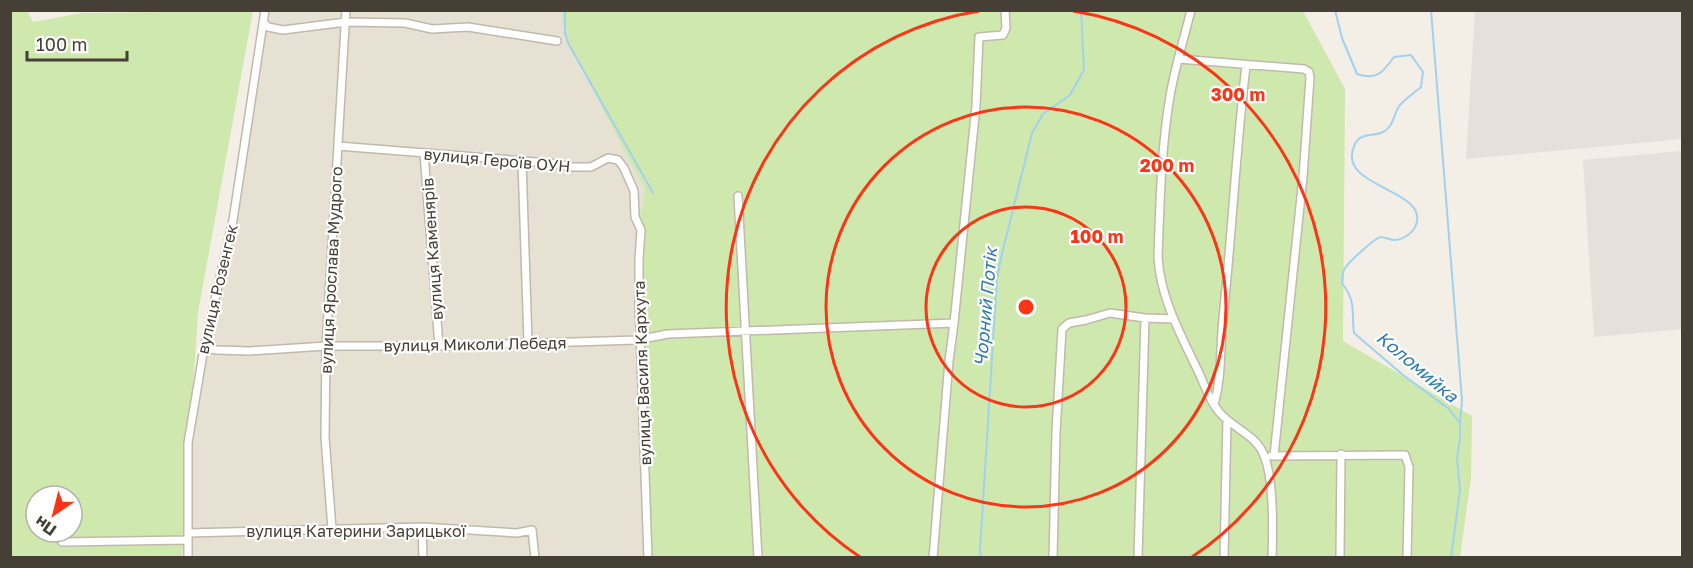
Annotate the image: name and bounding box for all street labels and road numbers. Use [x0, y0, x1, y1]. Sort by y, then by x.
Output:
street label: вулиця Героїв ОУН [423, 144, 571, 176]
street label: вулиця Ярослава Мудрого [316, 166, 346, 374]
street label: вулиця Каменярів [417, 177, 447, 321]
street label: вулиця Розенгек [192, 222, 242, 356]
street label: вулиця Василя Кархута [629, 280, 655, 466]
street label: вулиця Миколи Лебедя [383, 332, 567, 356]
street label: вулиця Катерини Зарицької [246, 521, 467, 541]

